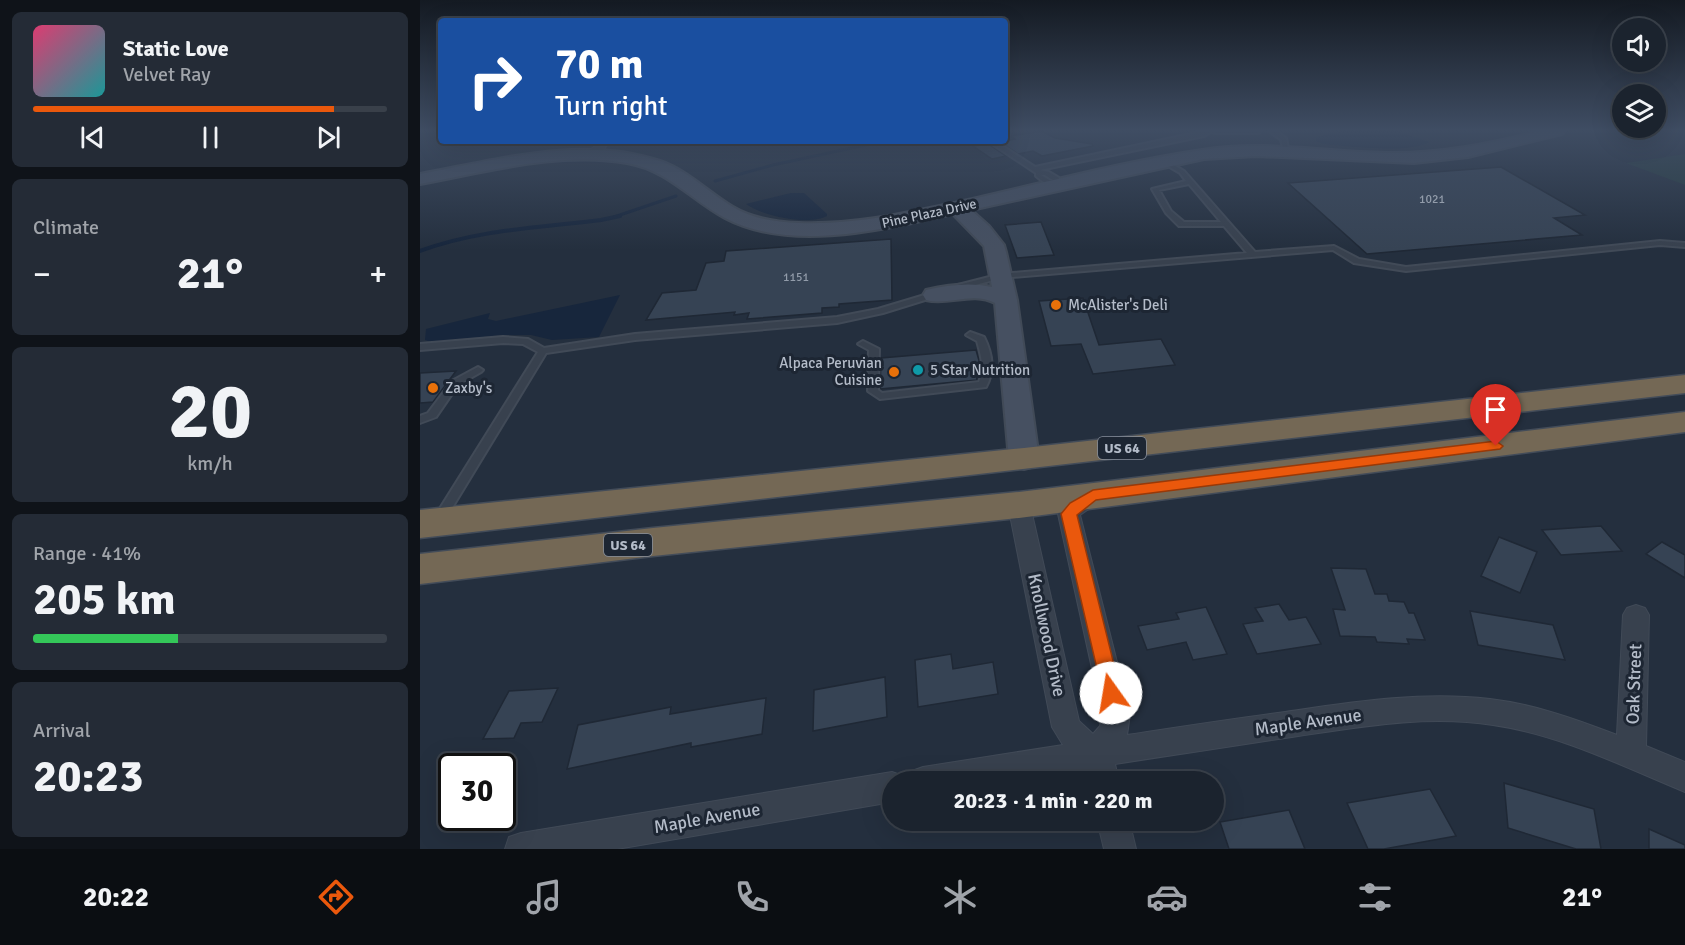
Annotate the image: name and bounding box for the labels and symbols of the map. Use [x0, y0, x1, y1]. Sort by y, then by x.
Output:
house number: 1021 [1419, 192, 1445, 207]
street label: Pine Plaza Drive [880, 195, 978, 232]
house number: 1151 [783, 270, 809, 285]
place label: McAlister's Deli [1068, 296, 1168, 314]
marker: McAlister's Deli [1049, 298, 1063, 312]
place label: Alpaca Peruvian Cuisine [779, 354, 882, 389]
place label: 5 Star Nutrition [930, 361, 1030, 379]
marker: 5 Star Nutrition [911, 363, 925, 377]
marker: Alpaca Peruvian Cuisine [887, 365, 901, 379]
place label: Zaxby's [445, 379, 493, 397]
marker: Zaxby's [426, 381, 440, 395]
pin [1470, 384, 1521, 446]
road number: US 64 [1098, 437, 1146, 459]
road number: US 64 [604, 534, 652, 556]
street label: Knollwood Drive [1023, 571, 1071, 699]
street label: Oak Street [1622, 643, 1646, 725]
position arrow [1079, 661, 1143, 725]
street label: Maple Avenue [1253, 704, 1363, 740]
speed limit sign: 30 [438, 753, 516, 831]
street label: Maple Avenue [652, 798, 762, 838]

